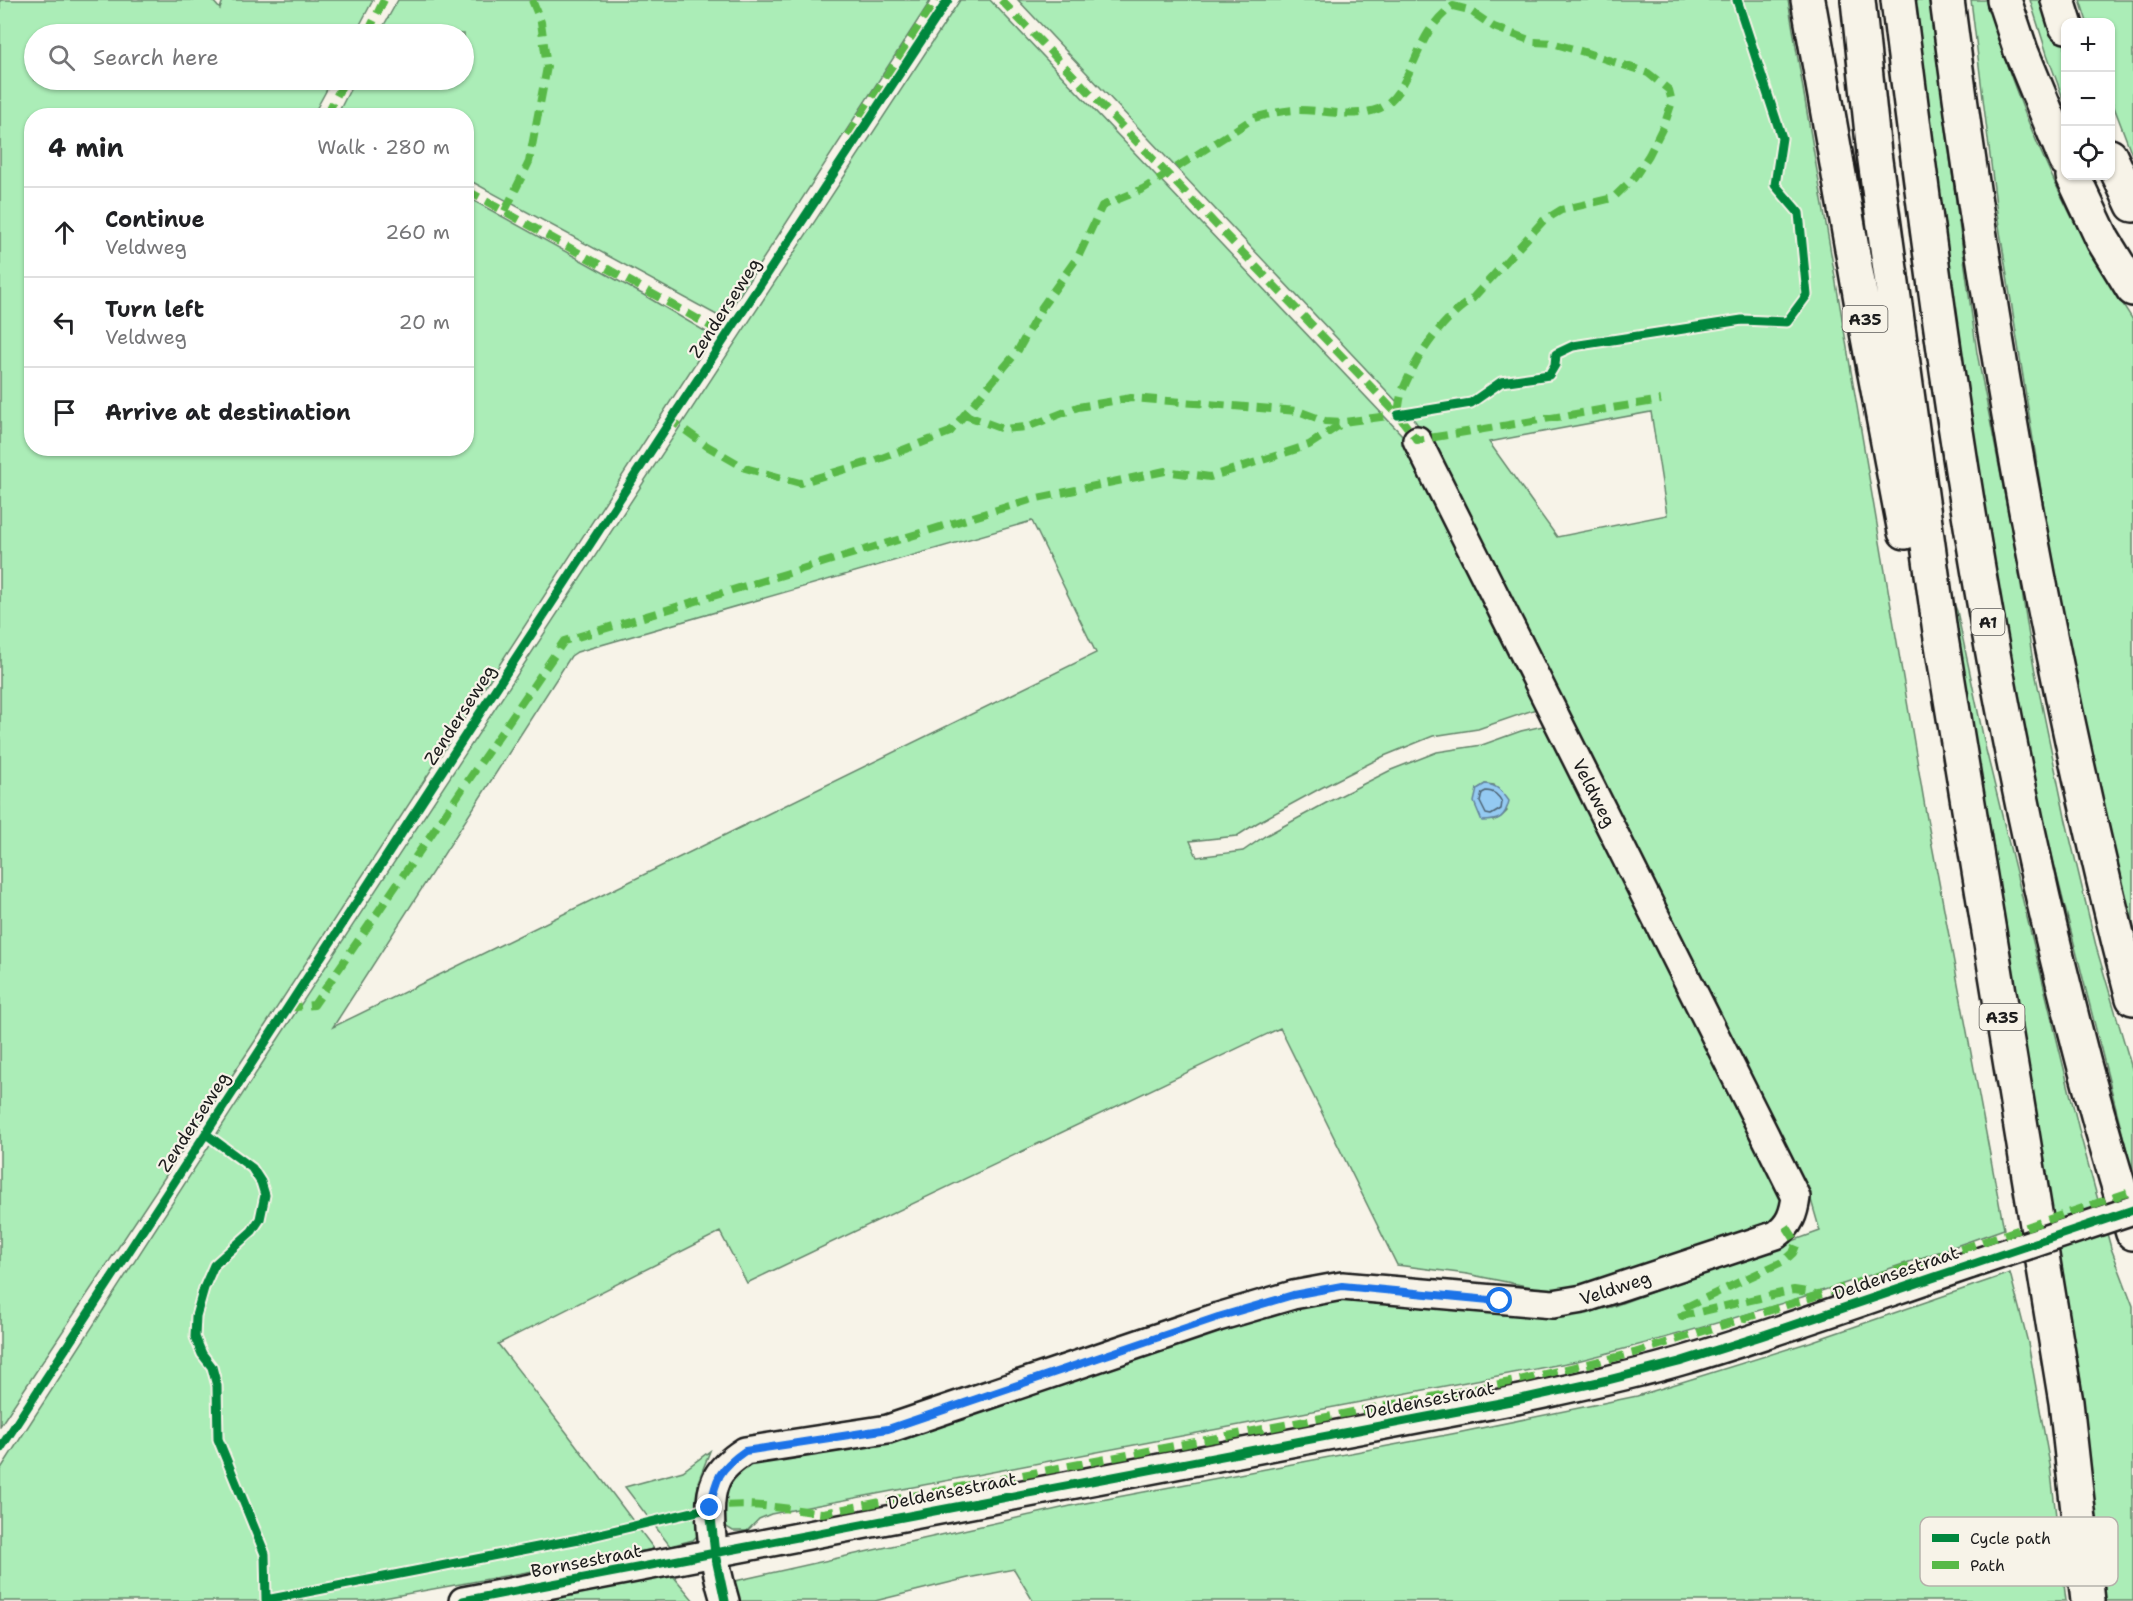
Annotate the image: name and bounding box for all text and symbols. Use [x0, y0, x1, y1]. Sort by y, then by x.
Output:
map controls [2061, 18, 2115, 180]
button: + [2061, 18, 2115, 72]
search box [24, 24, 474, 90]
icon: search [45, 41, 78, 74]
text: Search here [93, 43, 219, 72]
button: − [2061, 72, 2115, 126]
button: locate [2061, 126, 2115, 180]
text: 4 min [48, 130, 124, 165]
text: Walk · 280 m [317, 134, 450, 160]
text: Continue [105, 205, 205, 234]
icon: ahead [48, 216, 81, 249]
text: 260 m [385, 219, 450, 245]
text: Veldweg [105, 234, 187, 260]
street label: Zenderseweg [684, 253, 766, 363]
text: Turn left [105, 295, 204, 324]
icon: left [48, 306, 81, 339]
road number: A35 [1842, 306, 1888, 332]
text: 20 m [399, 309, 450, 335]
text: Veldweg [105, 324, 187, 350]
icon: arrive [48, 396, 81, 429]
text: Arrive at destination [105, 398, 351, 427]
road number: A1 [1972, 609, 2004, 635]
street label: Zenderseweg [419, 660, 501, 770]
street label: Veldweg [1567, 755, 1621, 831]
road number: A35 [1980, 1004, 2024, 1030]
street label: Zenderseweg [153, 1067, 235, 1177]
street label: Deldensestraat [1830, 1240, 1962, 1306]
street label: Veldweg [1577, 1265, 1654, 1311]
route start [1486, 1287, 1512, 1313]
street label: Deldensestraat [1363, 1376, 1497, 1424]
street label: Deldensestraat [885, 1467, 1019, 1515]
route end [696, 1494, 722, 1520]
legend [1920, 1517, 2118, 1586]
text: Cycle path [1970, 1528, 2051, 1549]
street label: Bornsestraat [529, 1539, 643, 1583]
text: Path [1970, 1555, 2005, 1576]

